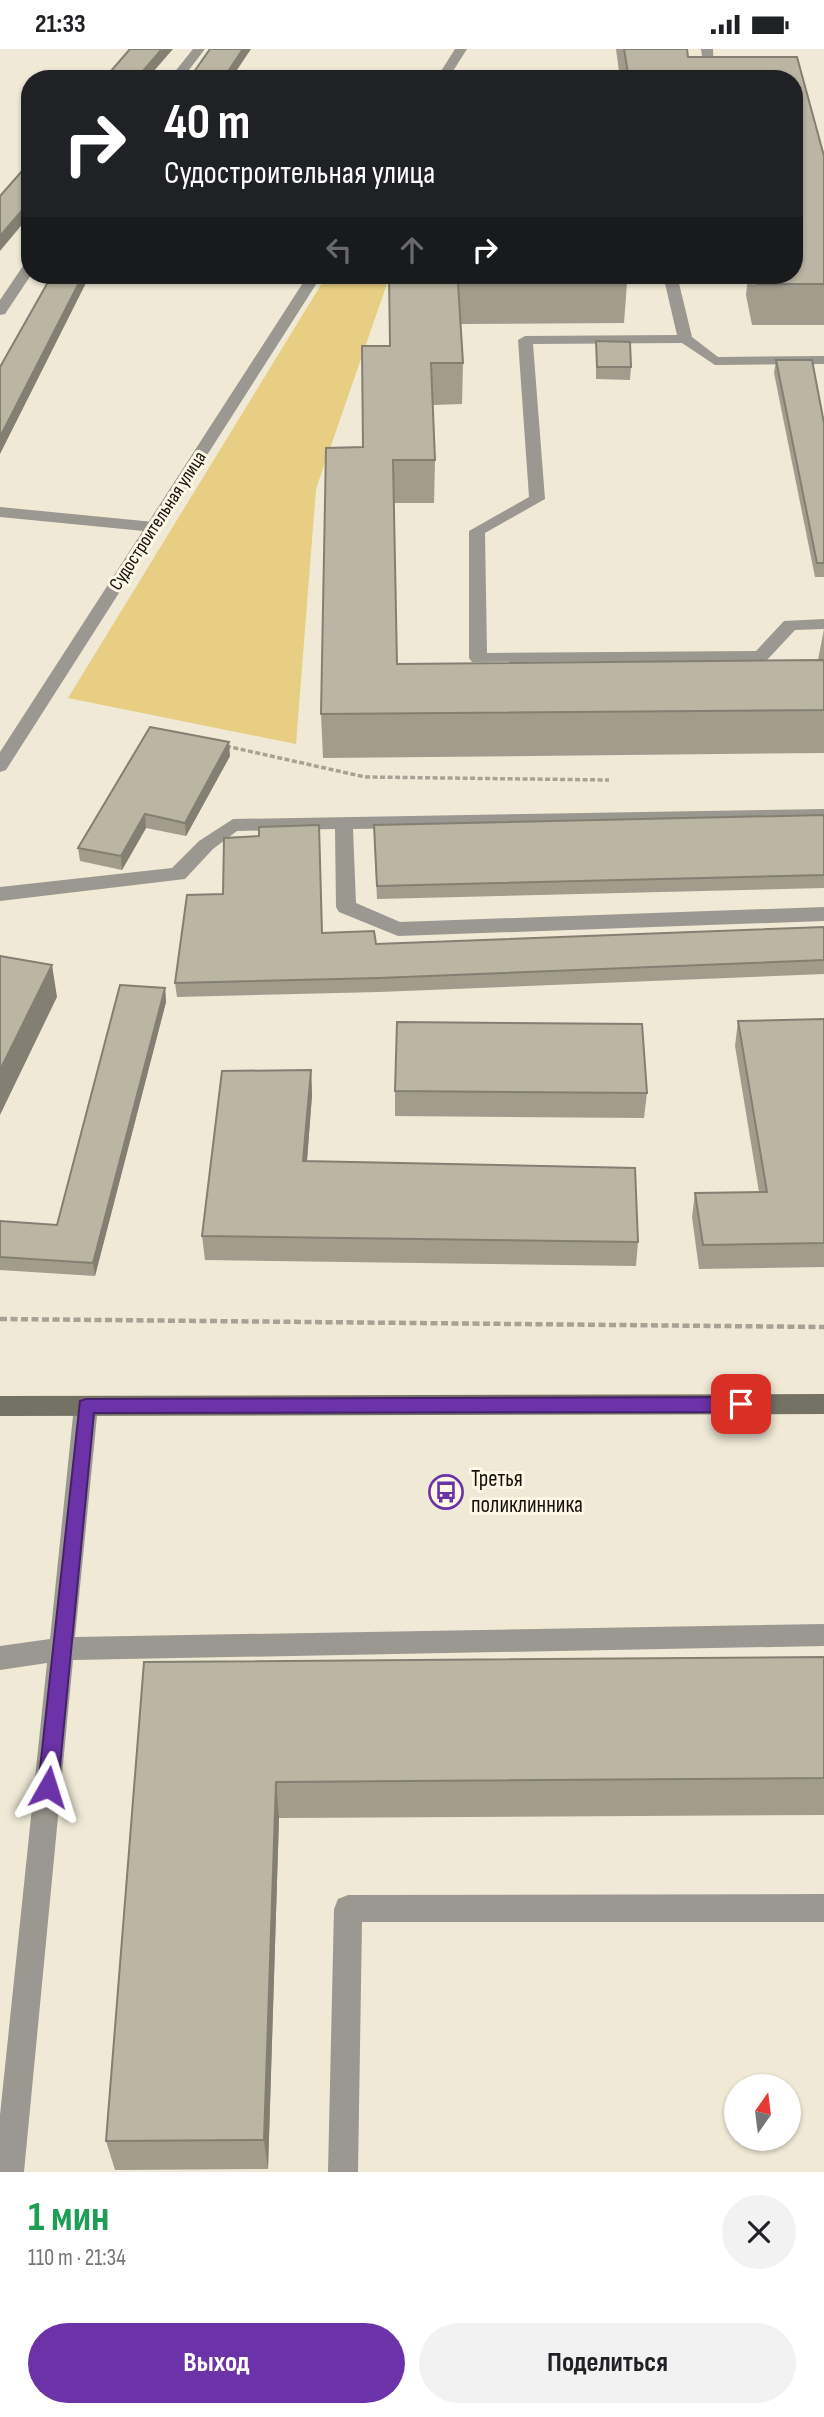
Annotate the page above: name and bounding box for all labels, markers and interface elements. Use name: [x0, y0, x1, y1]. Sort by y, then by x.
text: 21:33: [35, 9, 86, 40]
text: 40 m: [164, 94, 250, 153]
icon: right: [49, 98, 140, 189]
text: Судостроительная улица: [164, 154, 435, 193]
icon: left: [320, 231, 358, 269]
icon: ahead: [393, 231, 431, 269]
icon: right: [466, 231, 504, 269]
street label: Судостроительная улица: [104, 447, 212, 595]
pin: [711, 1374, 771, 1434]
icon: arrive: [722, 1385, 760, 1423]
place label: Третья поликлинника: [471, 1465, 583, 1519]
bus stop icon: Третья поликлинника: [427, 1473, 465, 1511]
position arrow: [11, 1750, 85, 1824]
north arrow: [724, 2074, 802, 2151]
map controls: [724, 2074, 801, 2151]
text: 1 мин: [28, 2192, 109, 2243]
button: close: [722, 2195, 796, 2269]
text: 110 m · 21:34: [28, 2244, 126, 2272]
button: Выход: [28, 2323, 405, 2403]
button: Поделиться: [419, 2323, 796, 2403]

